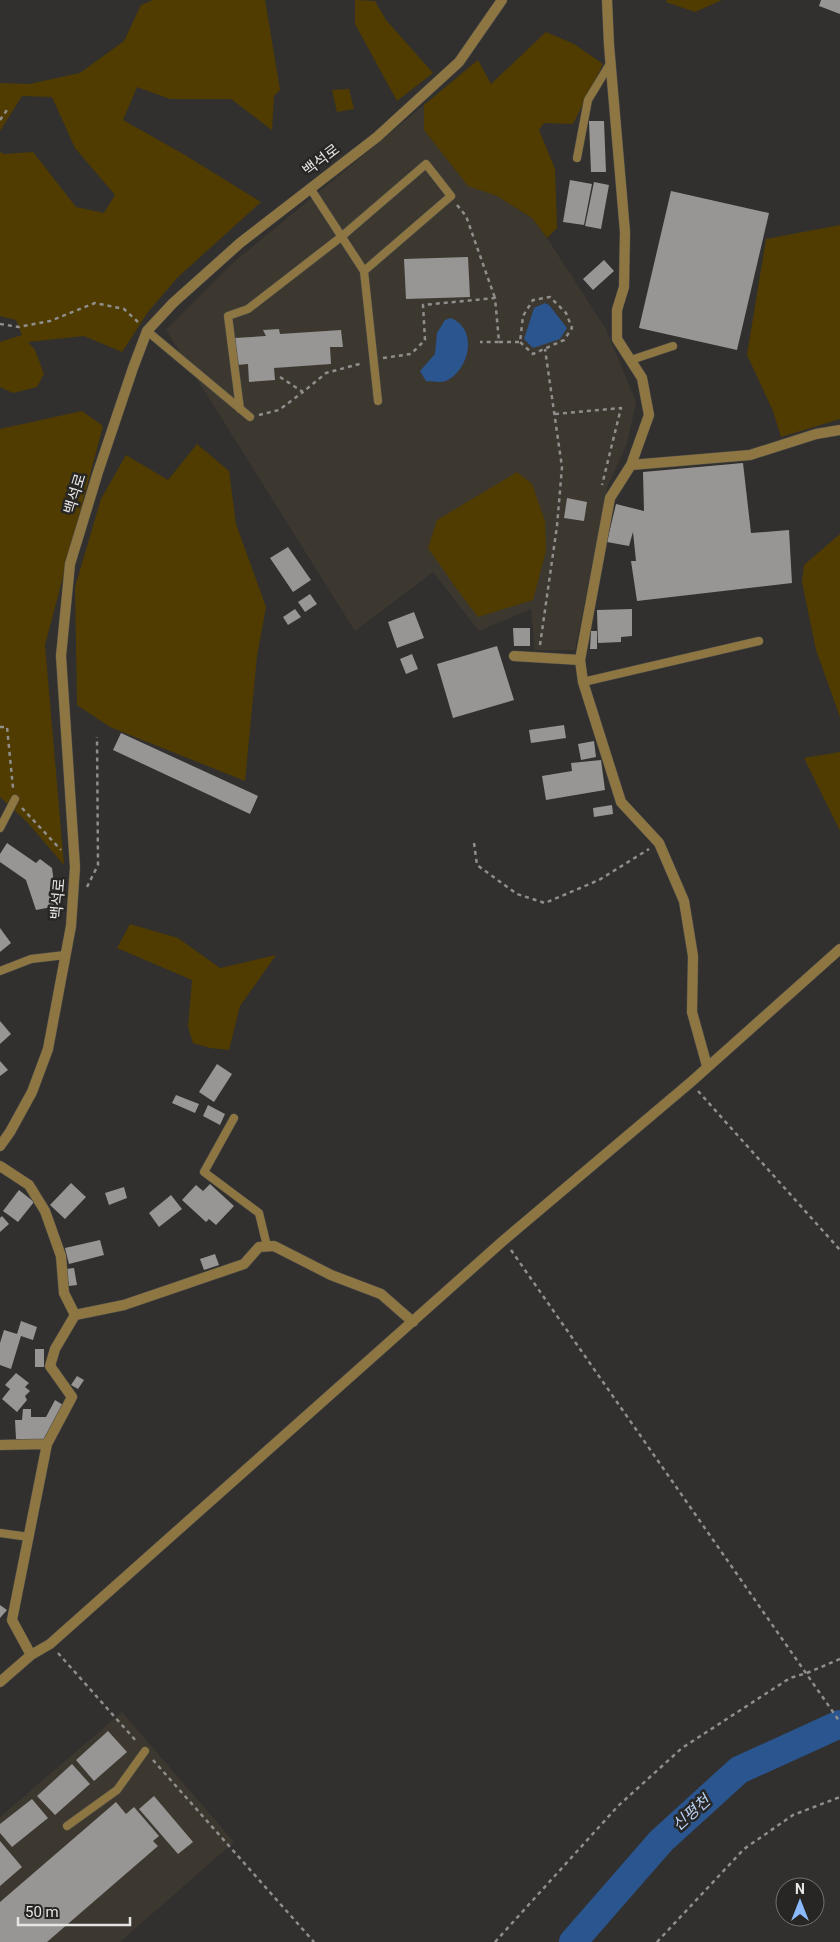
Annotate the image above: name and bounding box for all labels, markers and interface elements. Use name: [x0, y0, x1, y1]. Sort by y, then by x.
street label: 백석로: [299, 140, 343, 180]
street label: 백석로: [60, 472, 90, 516]
street label: 백석로: [47, 878, 69, 920]
water label: 신평천: [668, 1790, 715, 1835]
north arrow: [775, 1877, 825, 1927]
text: N: [795, 1881, 805, 1897]
scale bar: [18, 1894, 130, 1926]
text: 50 m: [25, 1903, 59, 1921]

